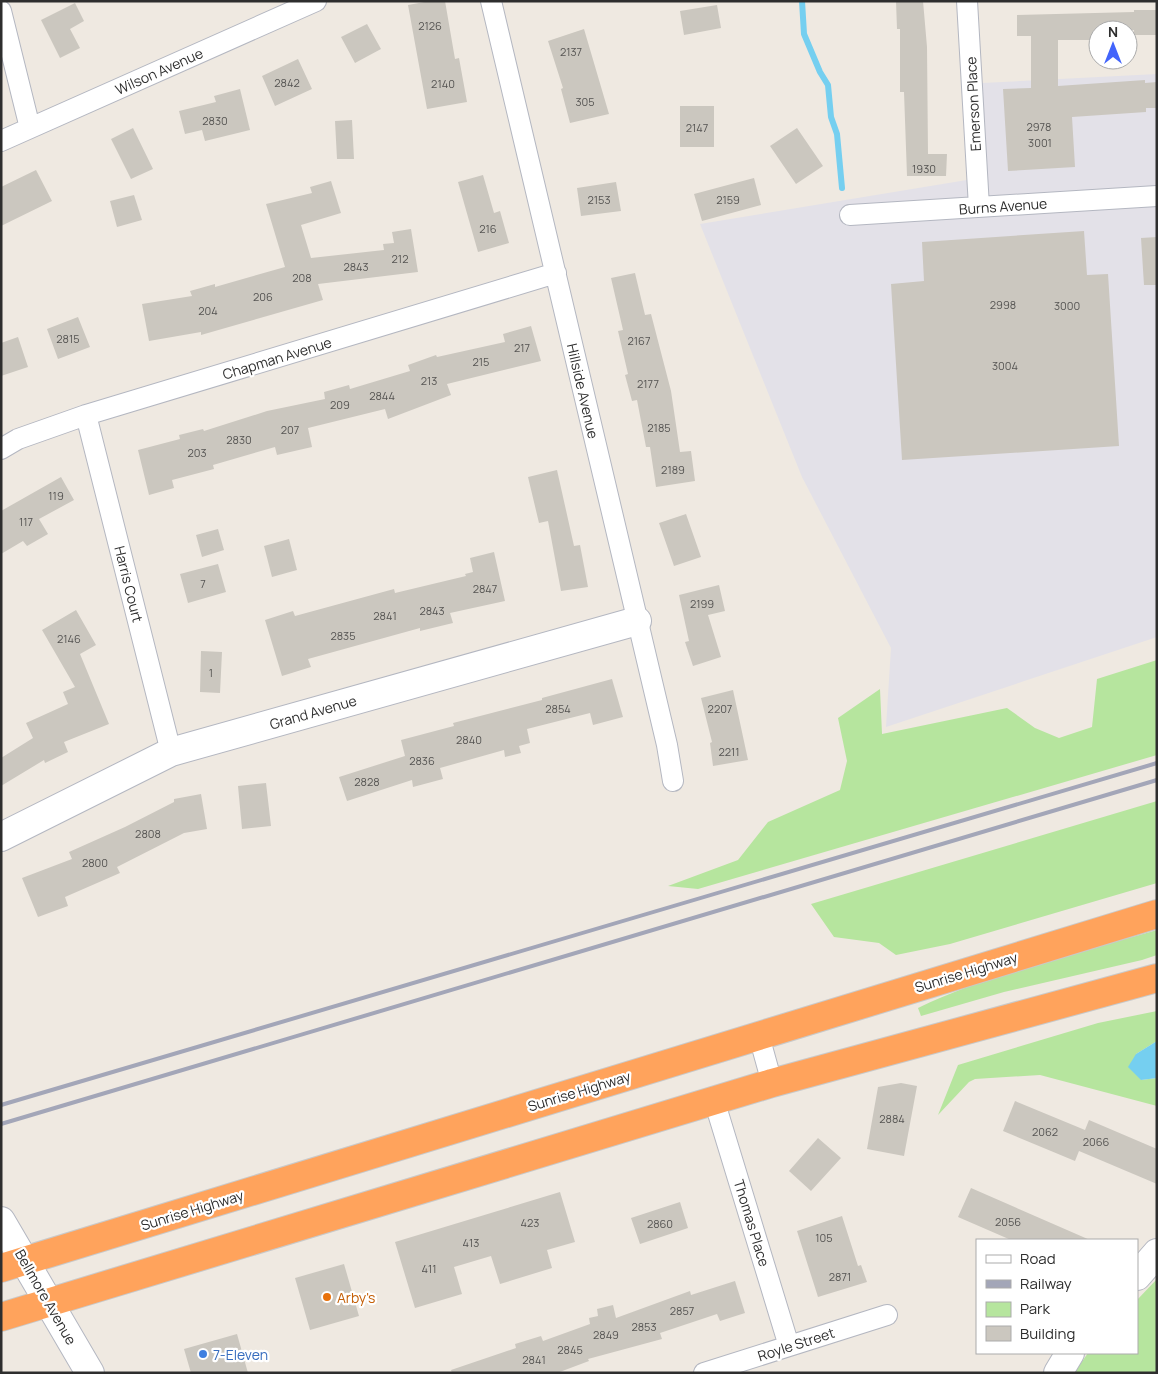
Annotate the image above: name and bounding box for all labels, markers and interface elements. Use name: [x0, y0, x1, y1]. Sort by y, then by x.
house number: 2126: [418, 18, 442, 33]
north arrow: [1088, 20, 1138, 70]
text: N: [1108, 22, 1118, 41]
street label: Wilson Avenue: [112, 43, 206, 99]
house number: 2137: [560, 44, 582, 59]
street label: Emerson Place: [961, 56, 985, 152]
house number: 2842: [274, 75, 300, 90]
house number: 2140: [431, 76, 455, 91]
house number: 305: [575, 94, 595, 109]
house number: 2830: [202, 113, 228, 128]
house number: 2978: [1027, 119, 1051, 134]
house number: 2147: [686, 120, 708, 135]
house number: 3001: [1028, 135, 1052, 150]
house number: 1930: [912, 161, 936, 176]
house number: 2153: [588, 192, 611, 207]
house number: 2159: [716, 192, 740, 207]
street label: Burns Avenue: [958, 193, 1048, 219]
house number: 216: [479, 221, 497, 236]
house number: 212: [392, 251, 408, 266]
house number: 2843: [343, 259, 369, 274]
house number: 208: [292, 270, 312, 285]
house number: 206: [253, 289, 273, 304]
house number: 2998: [990, 297, 1016, 312]
house number: 3000: [1054, 298, 1080, 313]
house number: 204: [198, 303, 218, 318]
house number: 2815: [56, 331, 80, 346]
street label: Chapman Avenue: [220, 332, 334, 384]
house number: 2167: [628, 333, 650, 348]
house number: 217: [514, 340, 530, 355]
street label: Hillside Avenue: [563, 341, 603, 441]
house number: 215: [473, 354, 489, 369]
house number: 3004: [992, 358, 1018, 373]
house number: 213: [421, 373, 437, 388]
house number: 2177: [637, 376, 659, 391]
house number: 2844: [369, 388, 395, 403]
house number: 209: [330, 397, 350, 412]
house number: 2185: [647, 420, 671, 435]
house number: 207: [281, 422, 299, 437]
house number: 2830: [226, 432, 252, 447]
house number: 203: [187, 445, 207, 460]
house number: 2189: [661, 462, 685, 477]
house number: 119: [48, 488, 64, 503]
house number: 117: [19, 514, 33, 529]
street label: Harris Court: [110, 544, 148, 625]
house number: 7: [200, 576, 206, 591]
house number: 2847: [473, 581, 497, 596]
house number: 2199: [690, 596, 714, 611]
house number: 2843: [419, 603, 445, 618]
house number: 2841: [373, 608, 397, 623]
house number: 2835: [330, 628, 356, 643]
house number: 2146: [57, 631, 81, 646]
house number: 1: [209, 665, 213, 680]
street label: Grand Avenue: [267, 691, 359, 733]
house number: 2854: [545, 701, 571, 716]
house number: 2207: [708, 701, 732, 716]
house number: 2840: [456, 732, 482, 747]
house number: 2211: [718, 744, 740, 759]
house number: 2836: [409, 753, 435, 768]
house number: 2828: [354, 774, 380, 789]
house number: 2808: [135, 826, 161, 841]
house number: 2800: [82, 855, 108, 870]
street label: Sunrise Highway: [912, 947, 1020, 997]
street label: Sunrise Highway: [525, 1066, 633, 1116]
house number: 2884: [879, 1111, 905, 1126]
house number: 2062: [1032, 1124, 1058, 1139]
house number: 2066: [1083, 1134, 1109, 1149]
street label: Thomas Place: [730, 1177, 774, 1269]
street label: Sunrise Highway: [138, 1185, 246, 1235]
house number: 2056: [995, 1214, 1021, 1229]
house number: 423: [521, 1215, 539, 1230]
house number: 2860: [647, 1216, 673, 1231]
house number: 105: [815, 1230, 833, 1245]
house number: 413: [463, 1235, 479, 1250]
legend: [976, 1239, 1138, 1354]
street label: Bellmore Avenue: [11, 1246, 81, 1348]
text: Road: [1020, 1248, 1056, 1269]
house number: 411: [421, 1261, 437, 1276]
house number: 2871: [829, 1269, 851, 1284]
text: Railway: [1020, 1273, 1072, 1294]
place label: Arby's: [337, 1288, 375, 1307]
marker: Arby's: [321, 1291, 333, 1303]
text: Park: [1020, 1298, 1050, 1319]
house number: 2857: [670, 1303, 694, 1318]
house number: 2853: [631, 1319, 657, 1334]
street label: Royle Street: [755, 1323, 837, 1365]
text: Building: [1020, 1323, 1075, 1344]
house number: 2849: [593, 1327, 619, 1342]
house number: 2845: [557, 1342, 583, 1357]
place label: 7-Eleven: [213, 1345, 268, 1364]
marker: 7-Eleven: [197, 1348, 209, 1360]
house number: 2841: [522, 1352, 546, 1367]

